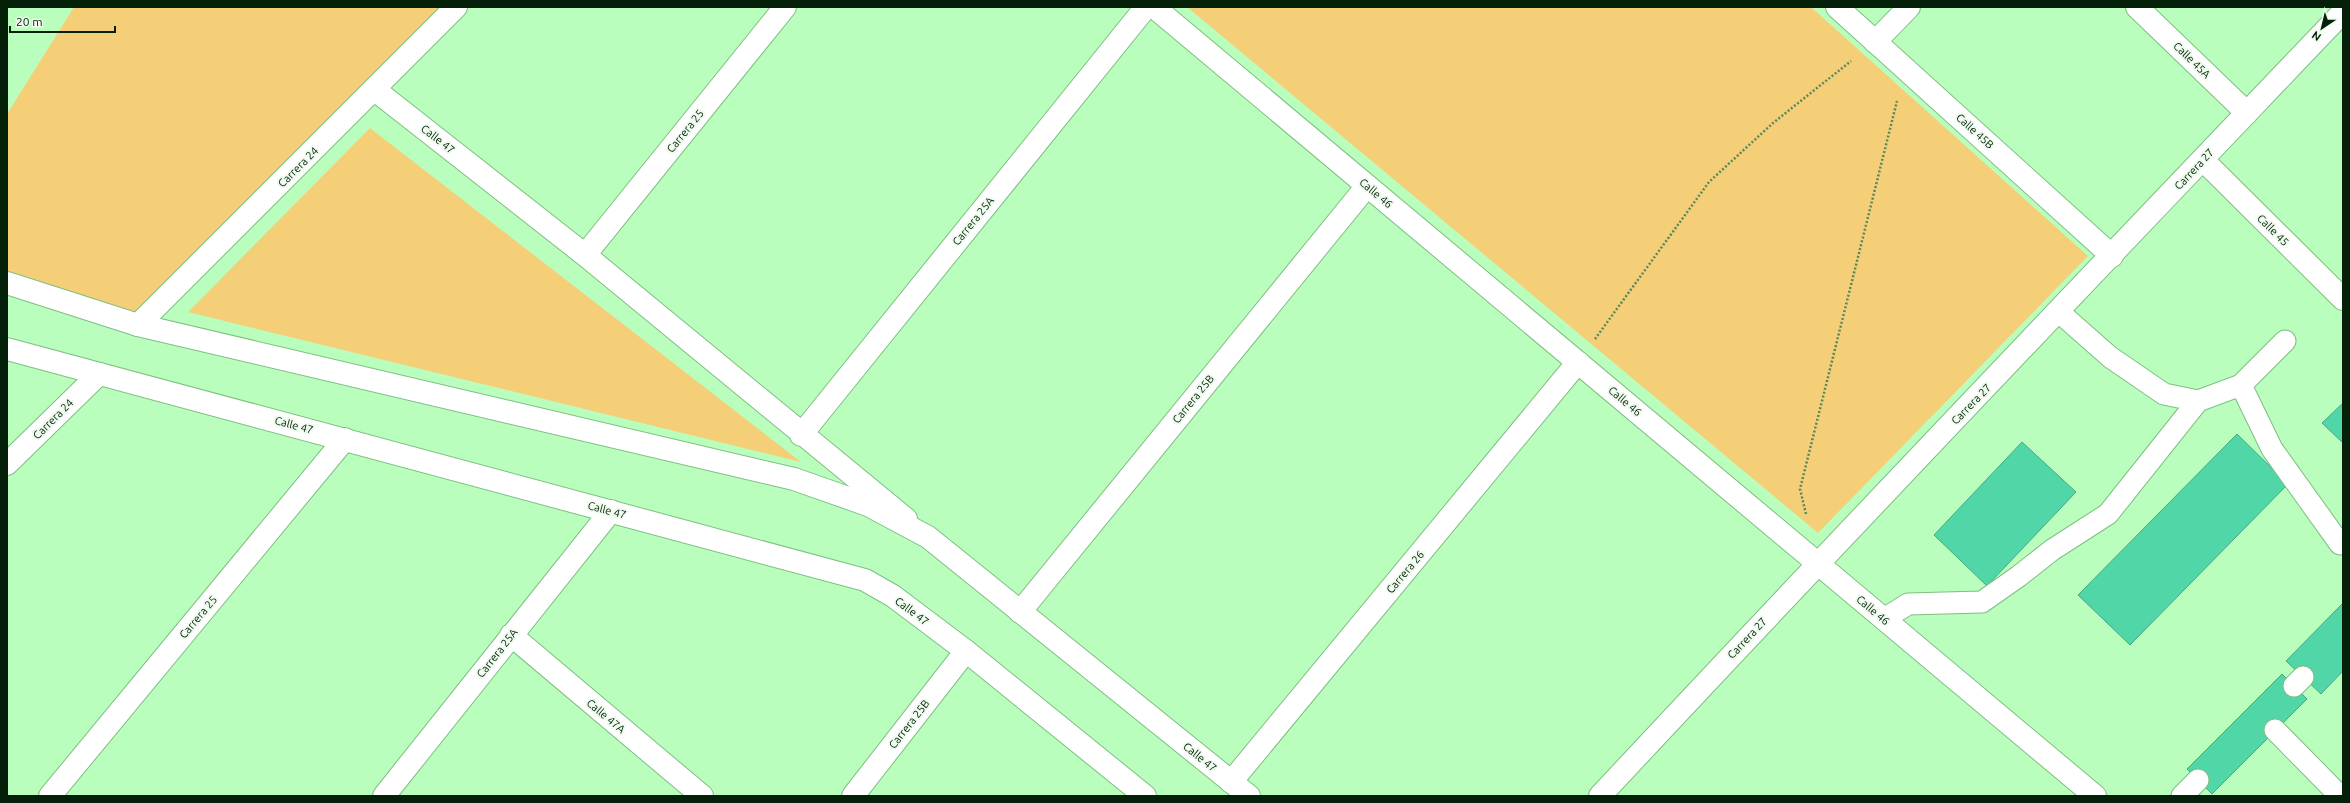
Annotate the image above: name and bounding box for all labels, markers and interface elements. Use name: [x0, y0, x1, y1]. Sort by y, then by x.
scale bar: [10, 8, 115, 34]
north arrow: [2302, 8, 2342, 48]
text: 20 m: [16, 15, 43, 28]
text: N: [2309, 29, 2323, 43]
street label: Calle 45A: [2171, 40, 2213, 81]
street label: Carrera 25: [664, 107, 706, 155]
street label: Calle 45B: [1954, 111, 1996, 151]
street label: Calle 47: [419, 122, 457, 156]
street label: Carrera 24: [276, 145, 320, 189]
street label: Carrera 27: [2172, 146, 2216, 192]
street label: Calle 46: [1357, 176, 1395, 210]
street label: Carrera 25A: [950, 194, 997, 248]
street label: Calle 45: [2255, 212, 2291, 248]
street label: Carrera 25B: [1170, 372, 1216, 426]
street label: Carrera 27: [1949, 381, 1993, 427]
street label: Calle 46: [1606, 384, 1644, 418]
street label: Carrera 24: [31, 397, 75, 441]
street label: Calle 47: [274, 414, 314, 436]
street label: Calle 47: [587, 499, 627, 521]
street label: Carrera 26: [1384, 548, 1426, 596]
street label: Carrera 25: [177, 593, 219, 641]
street label: Calle 46: [1854, 593, 1892, 627]
street label: Calle 47: [893, 594, 931, 628]
street label: Carrera 27: [1725, 615, 1769, 661]
street label: Carrera 25A: [474, 626, 520, 680]
street label: Calle 47A: [584, 697, 628, 736]
street label: Carrera 25B: [886, 697, 932, 751]
street label: Calle 47: [1181, 740, 1219, 774]

